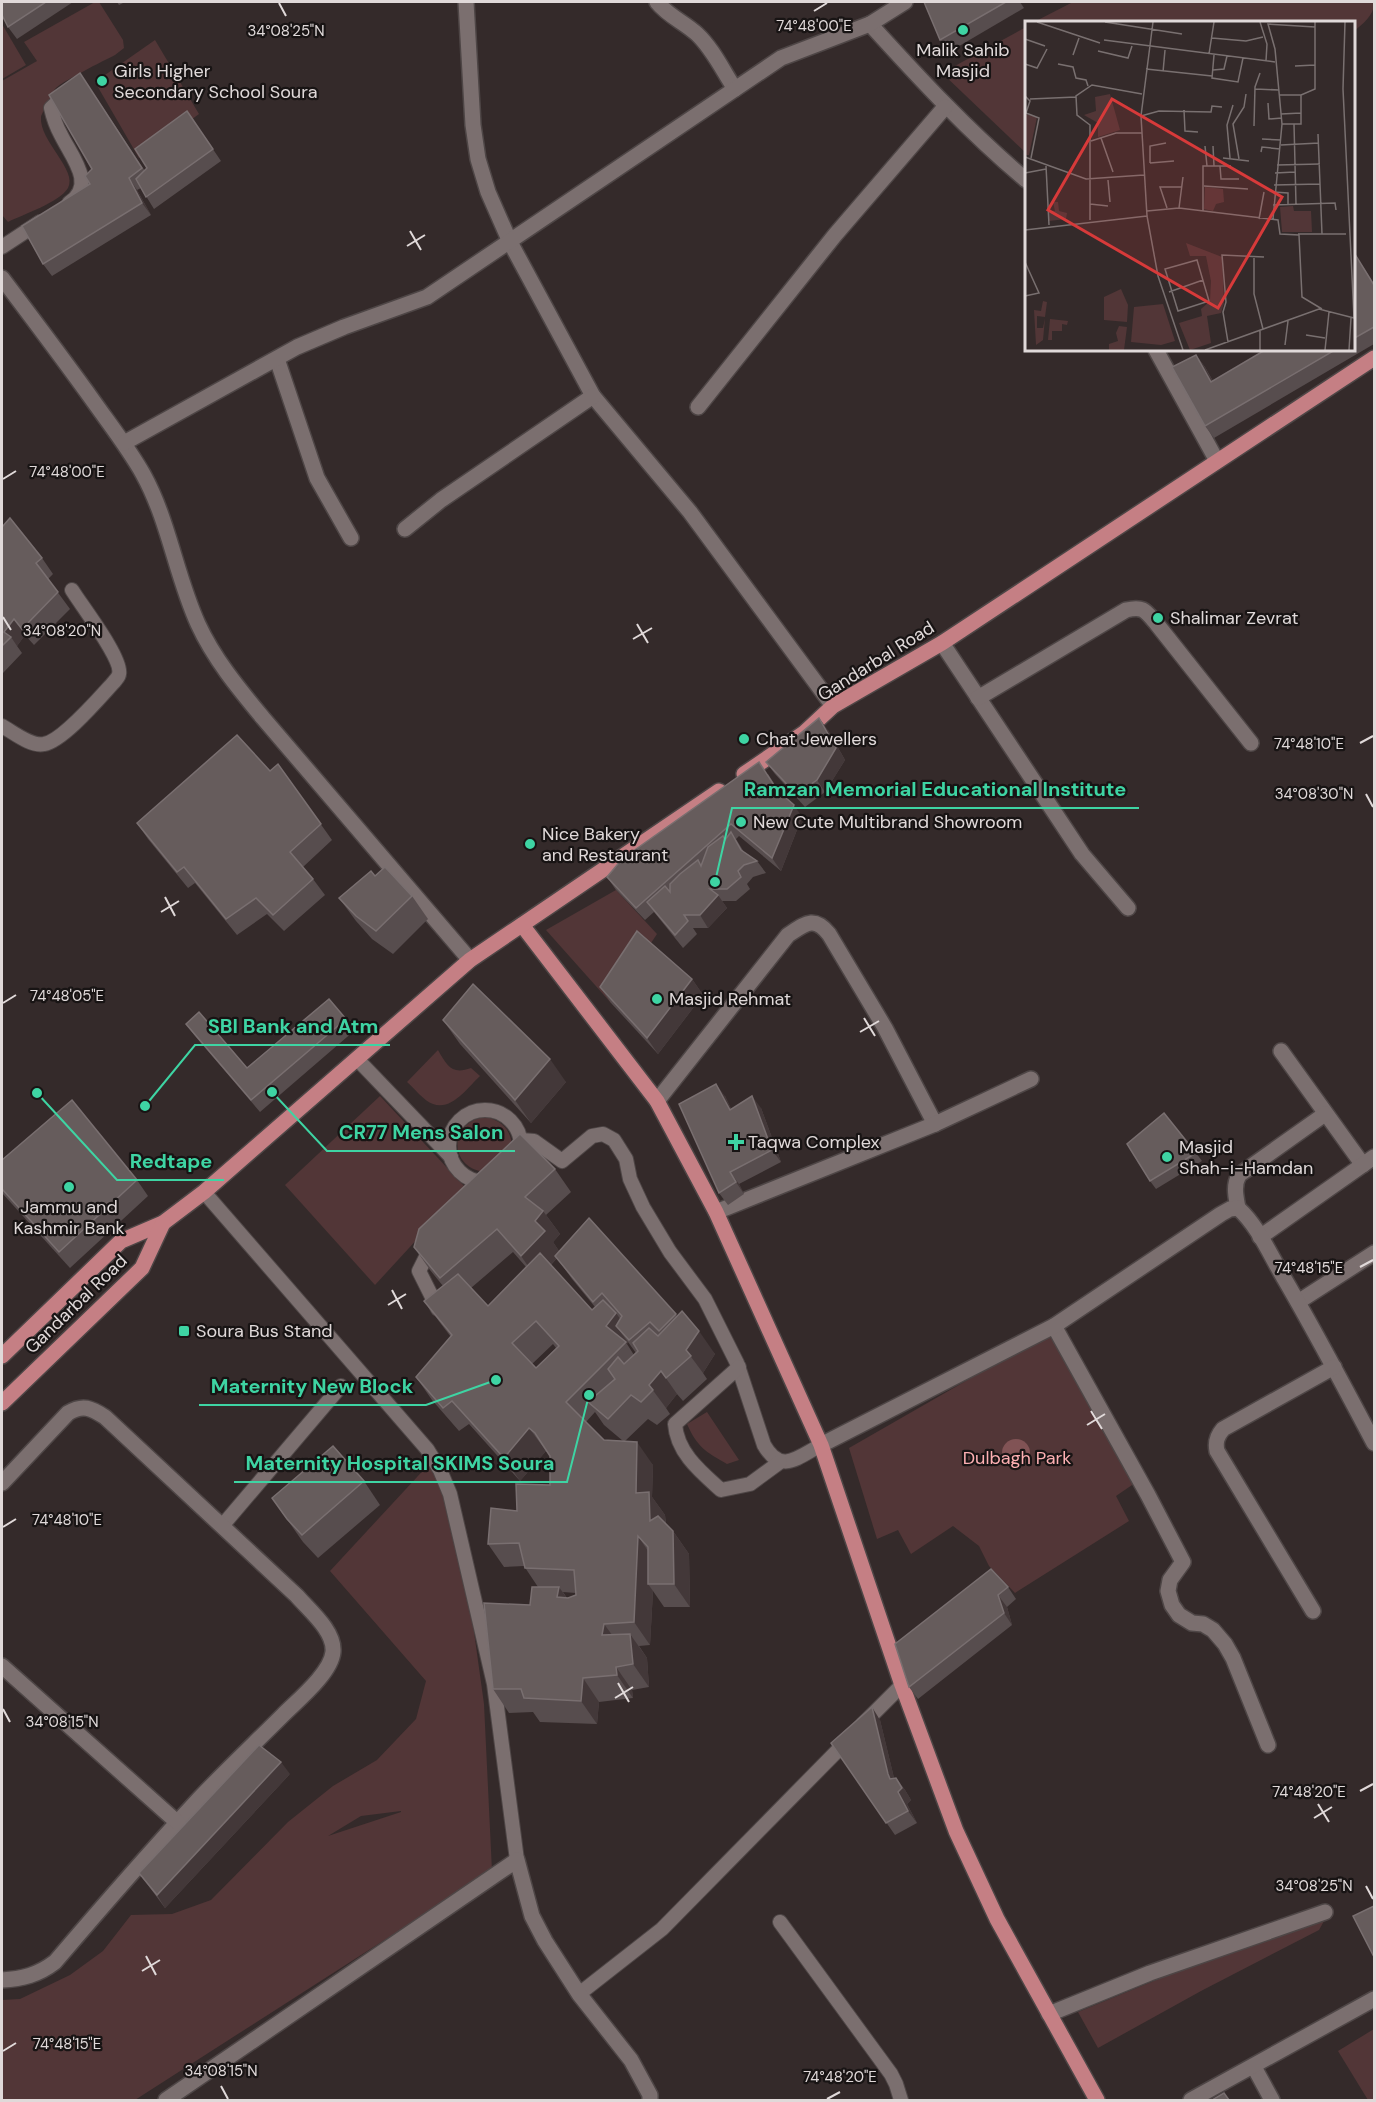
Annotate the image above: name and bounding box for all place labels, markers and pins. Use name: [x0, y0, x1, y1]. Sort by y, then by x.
marker: Malik Sahib Masjid: [956, 23, 970, 37]
place label: Malik Sahib Masjid: [916, 38, 1010, 83]
place label: Girls Higher Secondary School Soura: [114, 59, 318, 104]
marker: Girls Higher Secondary School Soura: [95, 74, 109, 88]
place label: Shalimar Zevrat: [1170, 606, 1299, 630]
marker: Shalimar Zevrat: [1151, 611, 1165, 625]
place label: Chat Jewellers: [756, 727, 877, 751]
marker: Chat Jewellers: [737, 732, 751, 746]
callout: Ramzan Memorial Educational Institute: [732, 770, 1139, 808]
place label: New Cute Multibrand Showroom: [753, 810, 1022, 834]
marker: New Cute Multibrand Showroom: [734, 815, 748, 829]
place label: Nice Bakery and Restaurant: [542, 822, 668, 867]
marker: Nice Bakery and Restaurant: [523, 837, 537, 851]
place label: Masjid Rehmat: [669, 987, 791, 1011]
marker: Masjid Rehmat: [650, 992, 664, 1006]
callout: SBI Bank and Atm: [195, 1007, 390, 1045]
callout: CR77 Mens Salon: [327, 1113, 515, 1151]
place label: Taqwa Complex: [748, 1130, 880, 1154]
marker: Taqwa Complex: [729, 1135, 743, 1149]
place label: Masjid Shah-i-Hamdan: [1179, 1135, 1313, 1180]
callout: Redtape: [117, 1142, 224, 1180]
marker: Masjid Shah-i-Hamdan: [1160, 1150, 1174, 1164]
marker: Jammu and Kashmir Bank: [62, 1180, 76, 1194]
place label: Jammu and Kashmir Bank: [13, 1195, 125, 1240]
place label: Soura Bus Stand: [196, 1319, 333, 1343]
marker: Soura Bus Stand: [177, 1324, 191, 1338]
callout: Maternity New Block: [199, 1367, 426, 1405]
callout: Maternity Hospital SKIMS Soura: [234, 1444, 567, 1482]

